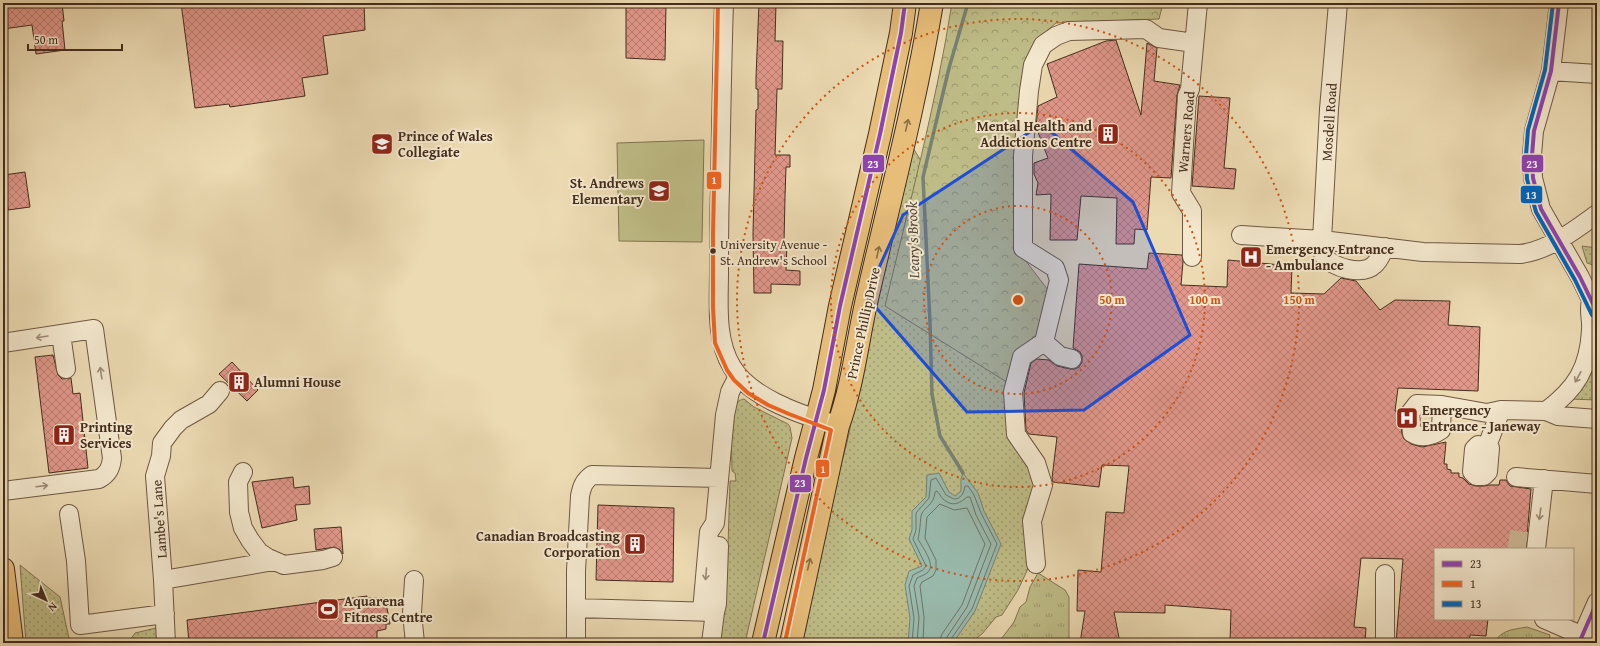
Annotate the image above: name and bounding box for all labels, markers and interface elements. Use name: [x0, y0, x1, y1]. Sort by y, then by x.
scale bar: [28, 26, 122, 52]
text: 50 m: [34, 31, 58, 48]
street label: Mosdell Road: [1316, 82, 1342, 162]
street label: Warners Road: [1172, 90, 1200, 174]
place label: Mental Health and Addictions Centre: [977, 116, 1092, 152]
one-way arrow: [904, 119, 911, 132]
building icon: Mental Health and Addictions Centre: [1095, 121, 1121, 147]
place label: Prince of Wales Collegiate: [398, 126, 493, 162]
school or university icon: Prince of Wales Collegiate: [369, 131, 395, 157]
line badge: 23: [862, 154, 885, 173]
line badge: 23: [1521, 154, 1544, 173]
text: 23: [867, 156, 879, 172]
text: 23: [1526, 156, 1538, 172]
line badge: 1: [706, 171, 722, 190]
text: 1: [711, 172, 717, 188]
place label: St. Andrews Elementary: [570, 173, 645, 209]
school or university icon: St. Andrews Elementary: [646, 178, 672, 204]
line badge: 13: [1520, 185, 1543, 204]
text: 13: [1525, 187, 1537, 203]
water label: Leary's Brook: [901, 201, 924, 280]
place label: University Avenue - St. Andrew's School: [720, 235, 828, 270]
place label: Emergency Entrance - Ambulance: [1266, 239, 1394, 275]
hospital icon: Emergency Entrance - Ambulance: [1238, 244, 1264, 270]
one-way arrow: [875, 245, 882, 258]
marker: University Avenue - St. Andrew's School: [708, 246, 718, 256]
street label: Prince Phillip Drive: [841, 265, 885, 381]
text: 50 m: [1099, 291, 1125, 308]
text: 100 m: [1189, 291, 1222, 308]
text: 150 m: [1283, 291, 1316, 308]
centre of rings: [1011, 293, 1025, 307]
one-way arrow: [36, 333, 49, 341]
one-way arrow: [97, 367, 105, 380]
building icon: Alumni House: [226, 369, 252, 395]
one-way arrow: [1574, 371, 1582, 383]
place label: Alumni House: [254, 372, 341, 392]
place label: Emergency Entrance - Janeway: [1422, 400, 1542, 436]
hospital icon: Emergency Entrance - Janeway: [1394, 405, 1420, 431]
place label: Printing Services: [80, 417, 133, 453]
building icon: Printing Services: [51, 422, 77, 448]
line badge: 1: [815, 459, 830, 478]
text: 1: [820, 461, 826, 477]
line badge: 23: [789, 474, 812, 493]
text: 23: [794, 475, 806, 491]
street label: Lambe's Lane: [146, 479, 172, 559]
one-way arrow: [35, 482, 48, 490]
one-way arrow: [1536, 507, 1544, 520]
place label: Canadian Broadcasting Corporation: [476, 526, 621, 562]
building icon: Canadian Broadcasting Corporation: [622, 531, 648, 557]
legend: [1434, 548, 1574, 620]
text: 23: [1470, 555, 1482, 572]
one-way arrow: [805, 558, 813, 571]
one-way arrow: [702, 567, 709, 580]
text: 1: [1470, 575, 1476, 592]
north arrow: [26, 580, 66, 620]
place label: Aquarena Fitness Centre: [344, 591, 433, 627]
text: 13: [1470, 595, 1482, 612]
sports icon: Aquarena Fitness Centre: [315, 596, 341, 622]
text: N: [44, 599, 61, 616]

